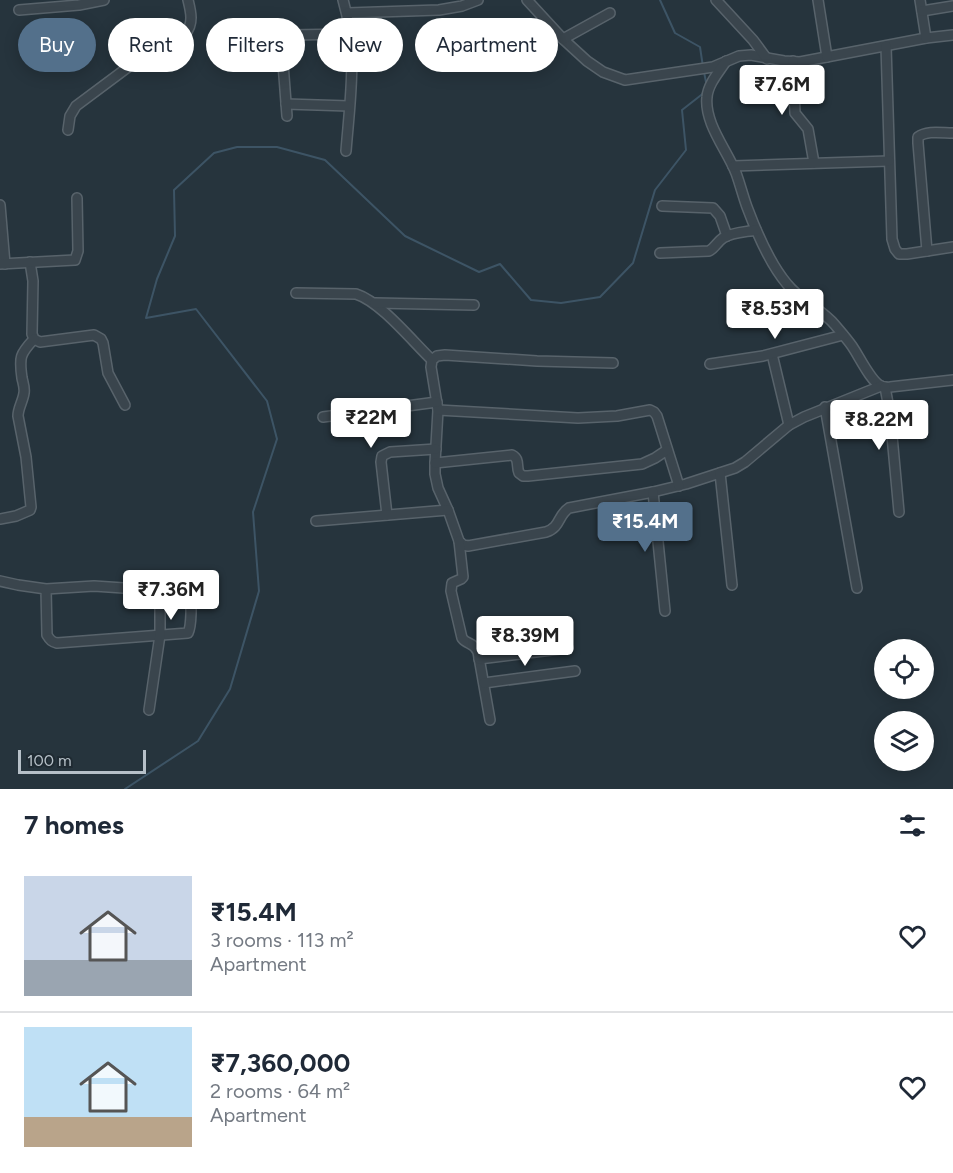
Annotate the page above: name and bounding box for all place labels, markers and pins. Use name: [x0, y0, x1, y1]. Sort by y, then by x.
pin: ₹7.6M: [740, 65, 824, 116]
pin: ₹8.53M: [726, 289, 824, 340]
pin: ₹22M: [335, 398, 407, 449]
pin: ₹8.22M: [830, 400, 928, 451]
pin: ₹15.4M: [596, 502, 694, 553]
pin: ₹7.36M: [122, 570, 220, 621]
pin: ₹8.39M: [476, 616, 574, 667]

